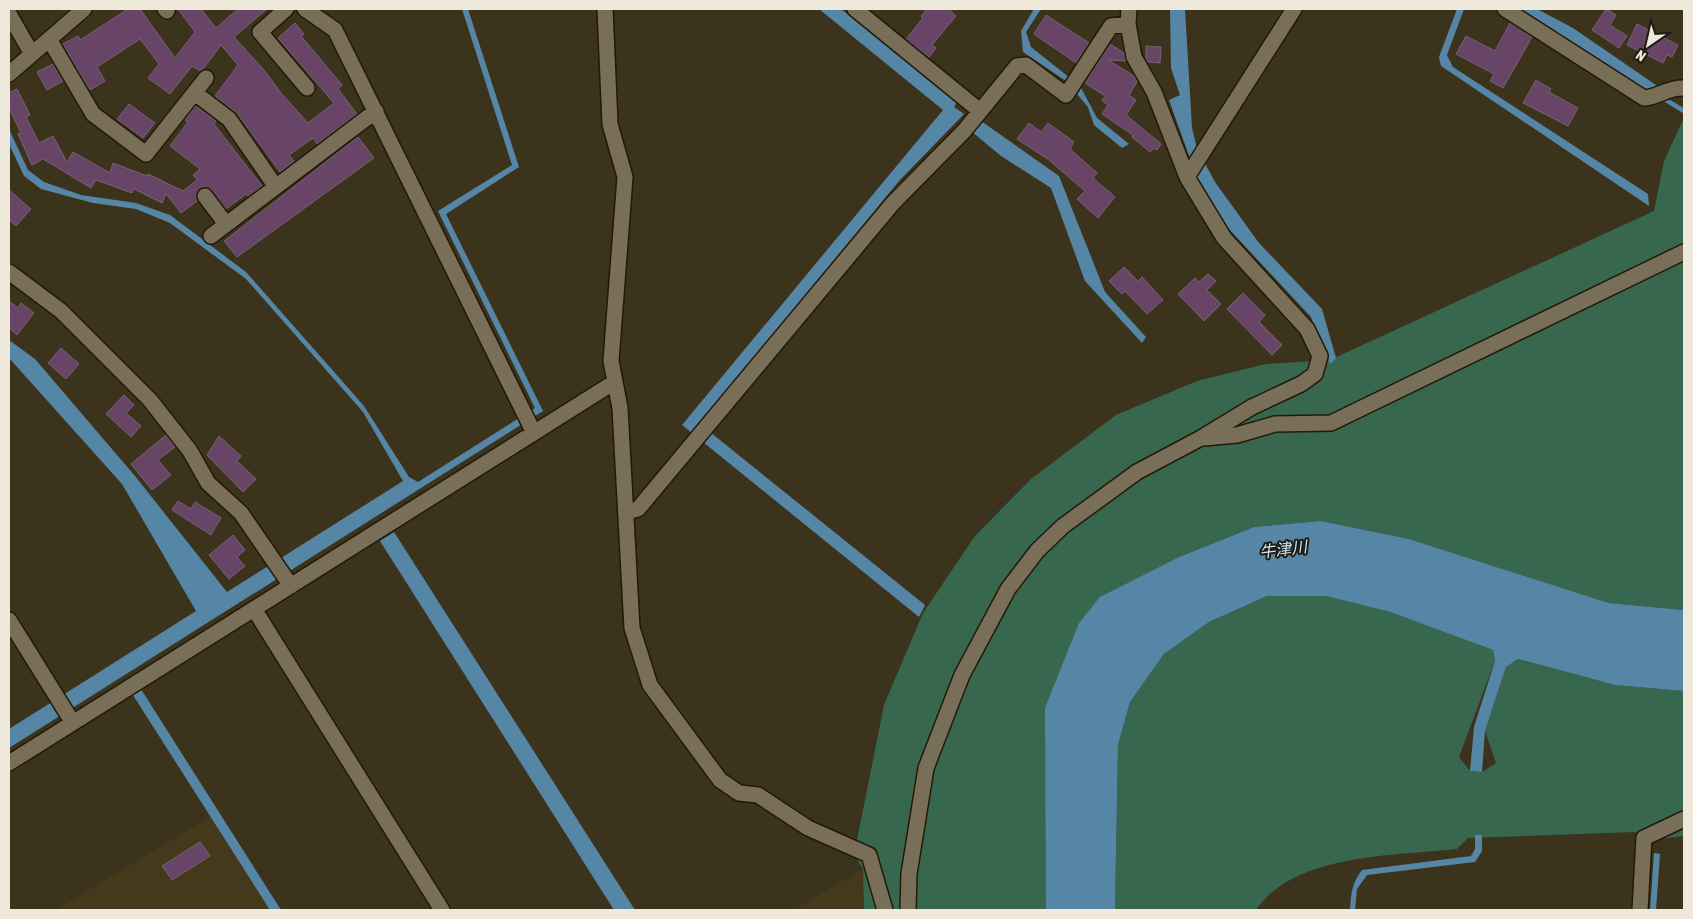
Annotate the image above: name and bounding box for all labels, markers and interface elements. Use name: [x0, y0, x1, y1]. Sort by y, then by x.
north arrow: [1623, 20, 1673, 70]
text: N: [1633, 47, 1649, 65]
water label: 牛津川: [1258, 537, 1310, 561]

